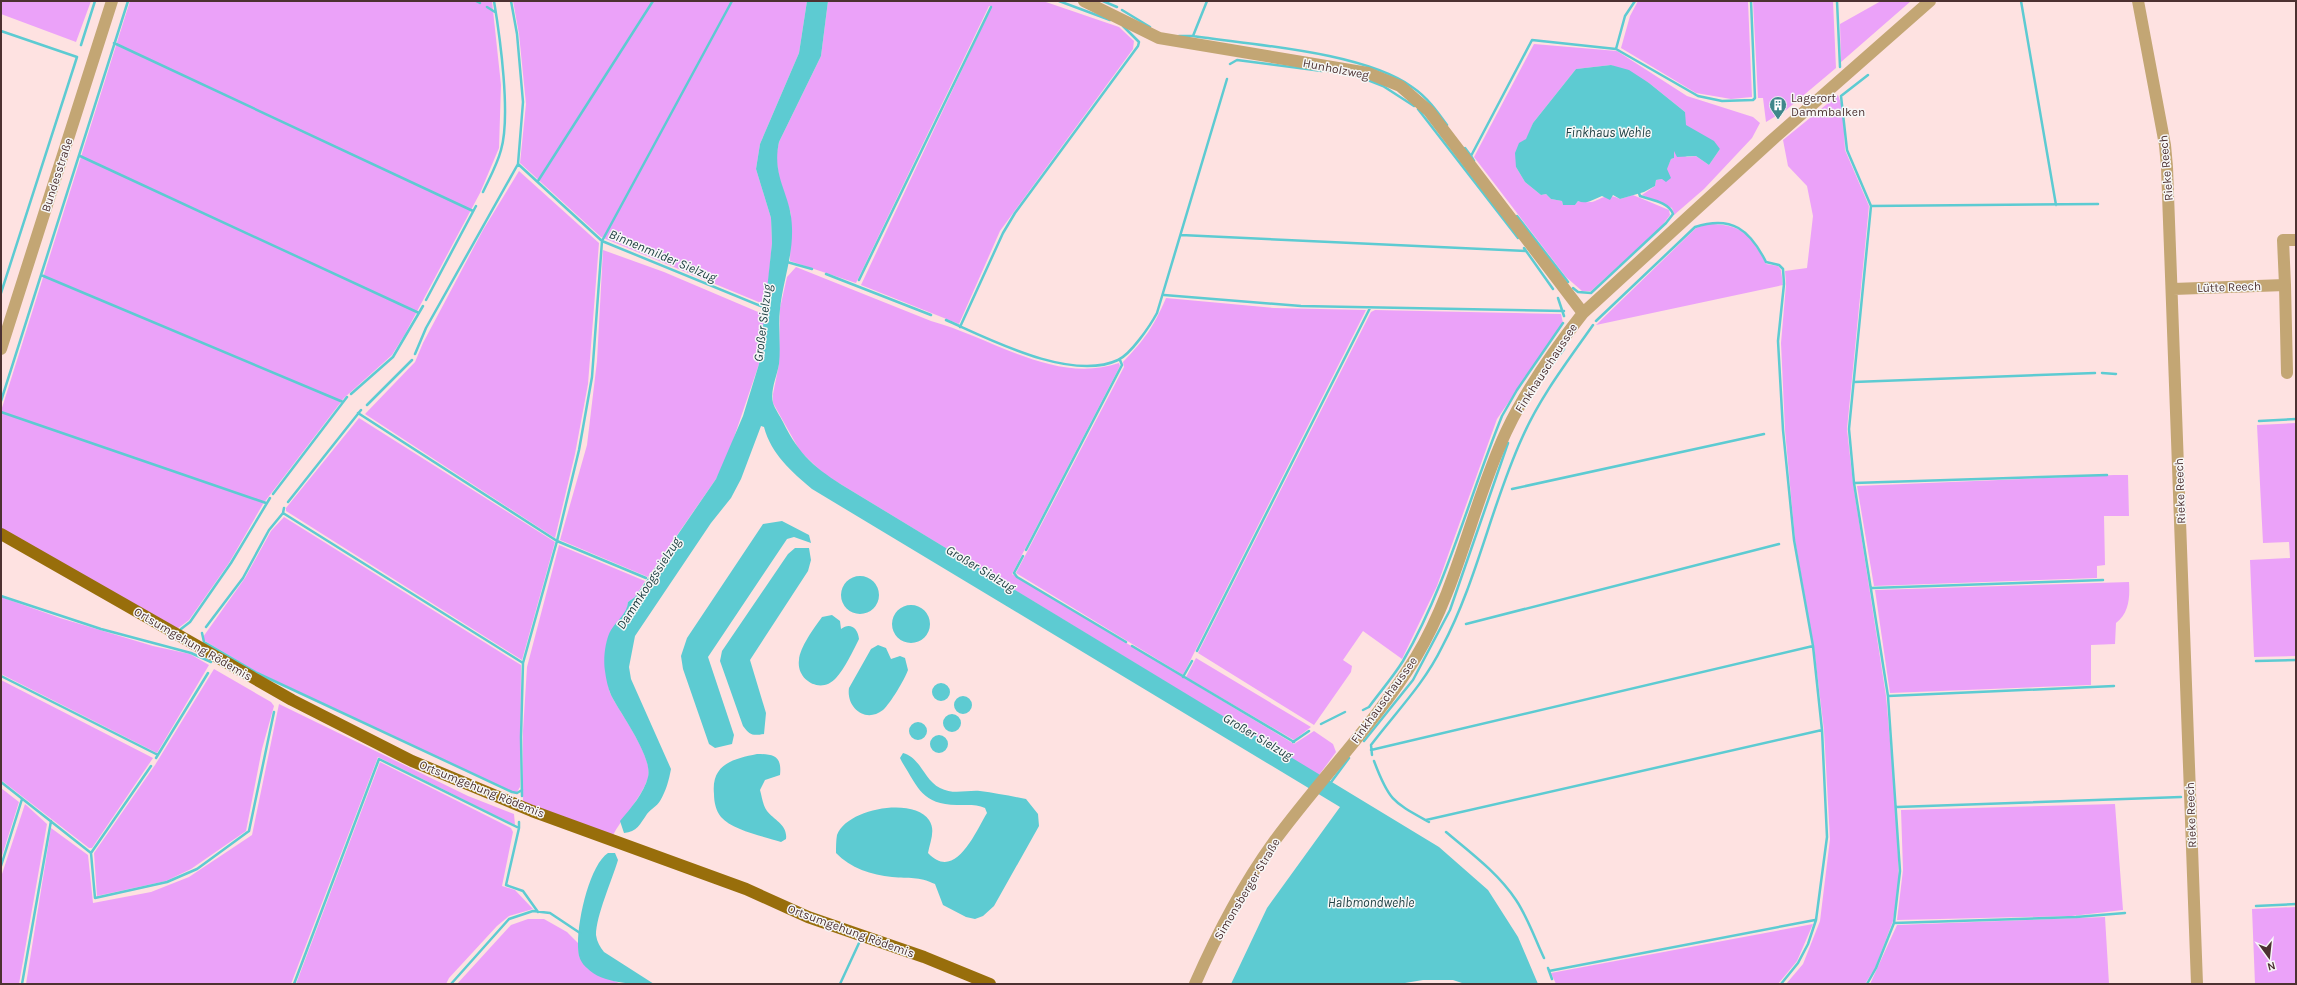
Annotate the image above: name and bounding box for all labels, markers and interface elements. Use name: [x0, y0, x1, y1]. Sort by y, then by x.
street label: Hunholzweg: [1302, 56, 1370, 82]
place label: Lagerort Dammbalken: [1791, 91, 1865, 119]
building icon: Lagerort Dammbalken: [1768, 95, 1788, 120]
water label: Finkhaus Wehle: [1565, 125, 1651, 140]
street label: Rieke Reech: [2156, 135, 2176, 201]
street label: Bundesstraße: [38, 136, 76, 214]
water label: Binnenmilder Sielzug: [607, 226, 720, 285]
street label: Lütte Reech: [2197, 279, 2261, 295]
water label: Großer Sielzug: [750, 282, 775, 363]
street label: Finkhauschaussee: [1512, 321, 1580, 415]
street label: Rieke Reech: [2172, 458, 2188, 524]
water label: Dammkoogssielzug: [613, 533, 684, 632]
water label: Großer Sielzug: [943, 542, 1019, 596]
street label: Ortsumgehung Rödemis: [131, 604, 255, 684]
street label: Finkhauschaussee: [1348, 654, 1420, 746]
water label: Großer Sielzug: [1220, 710, 1296, 764]
street label: Ortsumgehung Rödemis: [417, 757, 547, 821]
street label: Rieke Reech: [2183, 782, 2199, 848]
street label: Simonsberger Straße: [1211, 836, 1283, 942]
water label: Halbmondwehle: [1328, 895, 1414, 910]
street label: Ortsumgehung Rödemis: [786, 902, 916, 960]
north arrow: [2249, 937, 2289, 977]
text: N: [2266, 959, 2277, 973]

